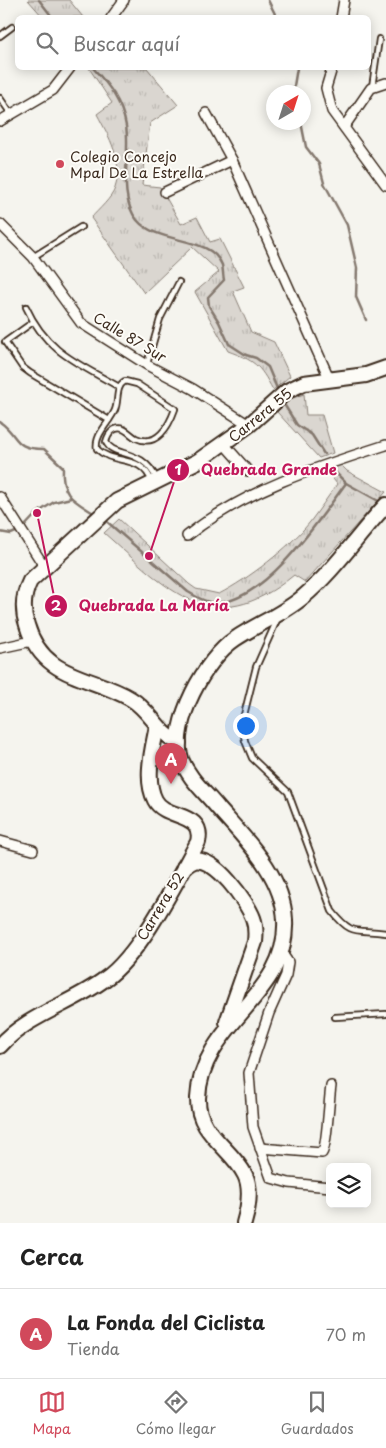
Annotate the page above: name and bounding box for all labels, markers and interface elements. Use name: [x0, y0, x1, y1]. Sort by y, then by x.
search box: [15, 15, 371, 70]
icon: search: [33, 29, 61, 57]
text: Buscar aquí: [73, 29, 180, 57]
north arrow: [266, 85, 311, 130]
place label: Colegio Concejo Mpal De La Estrella: [70, 146, 204, 183]
marker: Colegio Concejo Mpal De La Estrella: [54, 158, 66, 170]
street label: Calle 87 Sur: [89, 307, 171, 367]
street label: Carrera 55: [224, 383, 296, 447]
callout: Quebrada Grande: [165, 455, 347, 485]
text: 1: [174, 457, 182, 480]
text: Quebrada Grande: [201, 457, 337, 480]
callout: Quebrada La María: [44, 591, 240, 621]
text: 2: [51, 593, 62, 616]
text: Quebrada La María: [79, 593, 230, 616]
your location: [233, 713, 259, 739]
pin: A: [155, 743, 187, 784]
street label: Carrera 52: [131, 868, 189, 944]
map controls: [326, 1163, 371, 1208]
button: layers: [326, 1163, 371, 1208]
text: Cerca: [20, 1240, 84, 1272]
text: La Fonda del Ciclista: [67, 1308, 265, 1336]
text: A: [30, 1322, 42, 1346]
text: 70 m: [326, 1322, 366, 1346]
text: Tienda: [67, 1336, 120, 1360]
tab: Mapa: [32, 1388, 71, 1439]
tab: Cómo llegar: [136, 1388, 216, 1439]
tab: Guardados: [281, 1388, 354, 1439]

